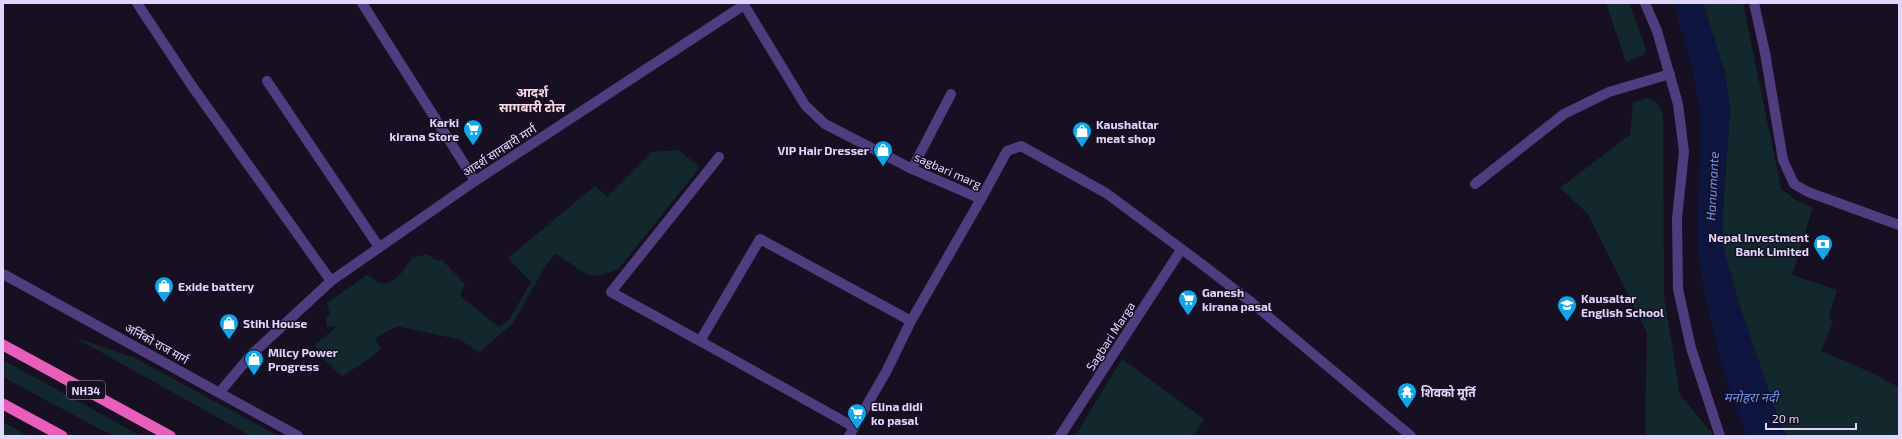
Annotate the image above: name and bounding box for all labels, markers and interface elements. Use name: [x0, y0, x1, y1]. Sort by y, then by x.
district label: आदर्श सागबारी टोल: [499, 84, 565, 115]
place label: Karki kirana Store: [390, 115, 459, 143]
place label: Kaushaltar meat shop: [1096, 117, 1159, 145]
supermarket icon: Karki kirana Store: [462, 118, 484, 146]
street label: आदर्श सागबारी मार्ग: [459, 120, 539, 179]
shop icon: Kaushaltar meat shop: [1071, 120, 1093, 148]
shop icon: VIP Hair Dresser: [872, 139, 894, 167]
place label: VIP Hair Dresser: [777, 143, 869, 157]
street label: sagbari marg: [912, 149, 984, 191]
water label: Hanumante: [1702, 151, 1722, 221]
place label: Nepal Investment Bank Limited: [1708, 230, 1809, 258]
bank icon: Nepal Investment Bank Limited: [1812, 233, 1834, 261]
shop icon: Exide battery: [153, 275, 175, 303]
place label: Exide battery: [178, 279, 254, 294]
place label: Ganesh kirana pasal: [1202, 285, 1272, 313]
supermarket icon: Ganesh kirana pasal: [1177, 288, 1199, 316]
place label: Kausaltar English School: [1581, 291, 1664, 319]
school or university icon: Kausaltar English School: [1556, 294, 1578, 322]
street label: Sagbari Marga: [1083, 299, 1137, 373]
shop icon: Stihl House: [218, 312, 240, 340]
place label: Stihl House: [243, 316, 308, 330]
street label: अर्निको राज मार्ग: [123, 320, 192, 367]
place label: Milcy Power Progress: [268, 345, 338, 373]
shop icon: Milcy Power Progress: [243, 348, 265, 376]
road number: NH34: [67, 381, 105, 399]
temple icon: शिवको मूर्ति: [1396, 381, 1418, 409]
place label: शिवको मूर्ति: [1421, 385, 1477, 401]
water label: मनोहरा नदी: [1724, 389, 1781, 405]
place label: Elina didi ko pasal: [871, 399, 923, 427]
supermarket icon: Elina didi ko pasal: [846, 402, 868, 430]
scale bar: [1766, 405, 1856, 431]
text: 20 m: [1772, 411, 1799, 425]

